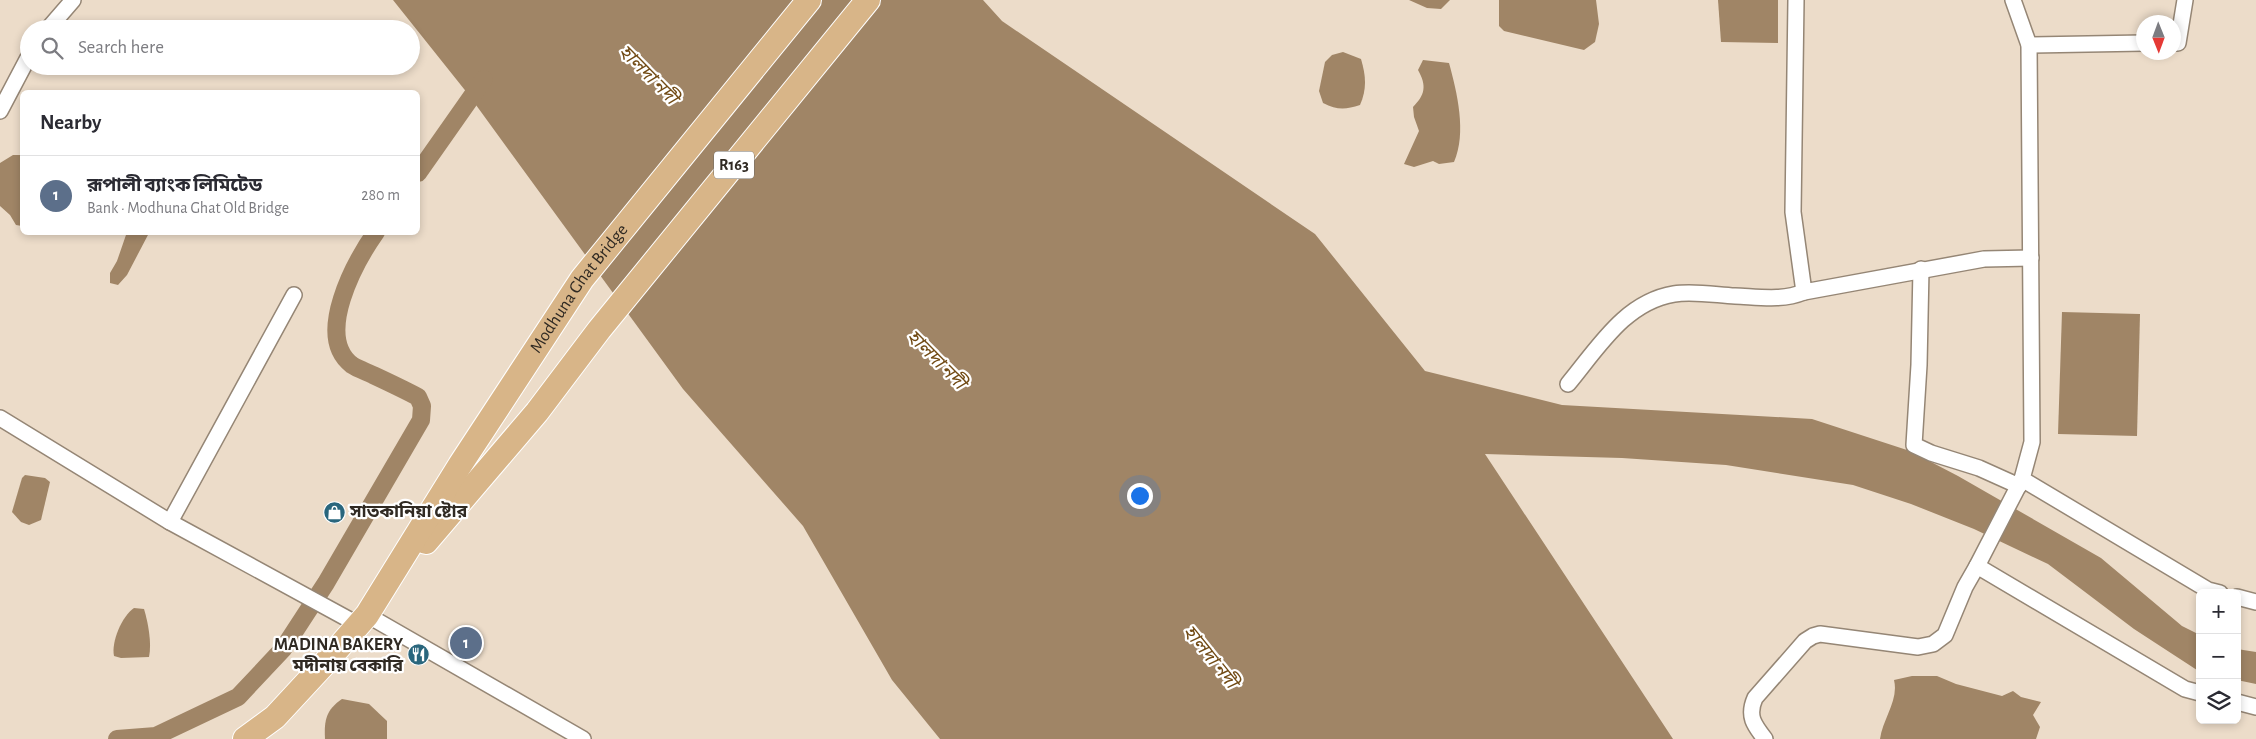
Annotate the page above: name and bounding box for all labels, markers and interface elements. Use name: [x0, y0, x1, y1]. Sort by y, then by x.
north arrow: [2136, 15, 2181, 60]
search box: [20, 20, 420, 75]
icon: search: [38, 34, 66, 62]
text: Search here: [78, 38, 164, 57]
water label: হালদা নদী: [615, 40, 686, 111]
text: Nearby: [40, 112, 101, 133]
road number: R163: [714, 152, 754, 178]
text: রূপালী ব্যাংক লিমিটেড: [87, 176, 262, 195]
text: 1: [53, 187, 59, 203]
text: 280 m: [361, 187, 400, 203]
text: Bank · Modhuna Ghat Old Bridge: [87, 200, 289, 216]
street label: Modhuna Ghat Bridge: [527, 221, 632, 356]
water label: হালদা নদী: [903, 325, 974, 396]
your location: [1127, 483, 1153, 509]
shop icon: সাতকানিয়া ষ্টোর: [322, 500, 346, 524]
place label: সাতকানিয়া ষ্টোর: [349, 501, 469, 521]
map controls: [2196, 589, 2241, 724]
button: +: [2196, 589, 2241, 634]
water label: হালদা নদী: [1179, 620, 1246, 695]
pin: 1: [450, 624, 482, 662]
button: −: [2196, 634, 2241, 679]
place label: MADINA BAKERY মদীনায় বেকারি: [274, 636, 404, 675]
restaurant icon: MADINA BAKERY মদীনায় বেকারি: [407, 643, 431, 667]
button: layers: [2196, 679, 2241, 724]

